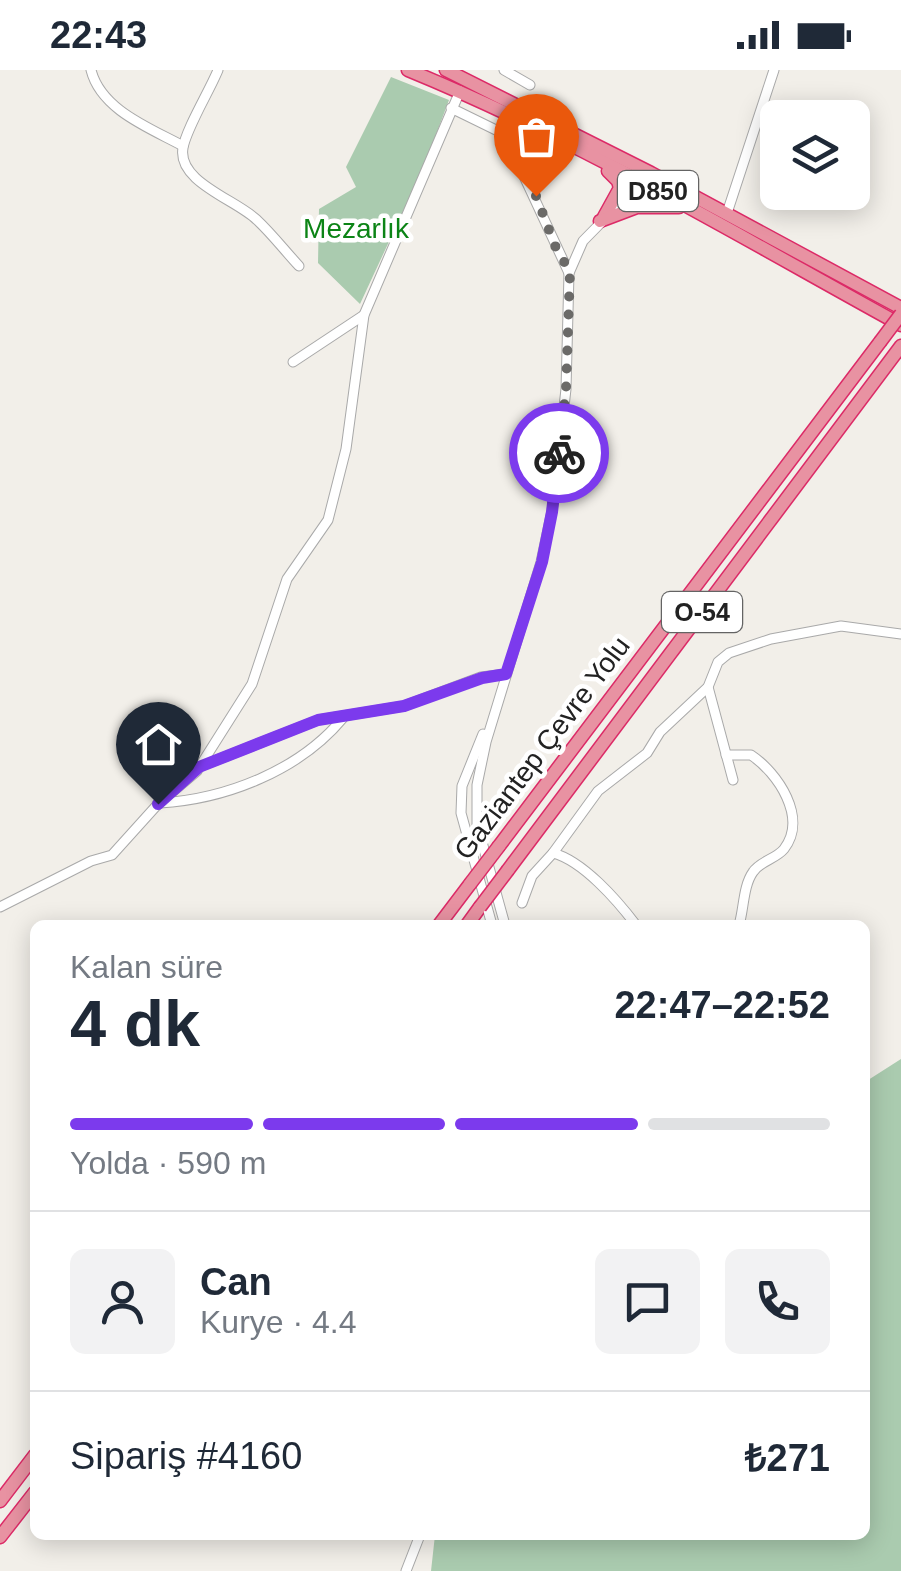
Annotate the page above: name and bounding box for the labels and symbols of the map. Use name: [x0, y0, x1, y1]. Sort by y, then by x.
pin: [494, 94, 579, 197]
road number: D850: [618, 171, 698, 211]
park label: Mezarlık: [303, 213, 410, 244]
courier: [509, 403, 609, 503]
road number: O-54: [662, 592, 742, 632]
street label: Gaziantep Çevre Yolu: [448, 631, 636, 865]
pin: [116, 702, 201, 805]

